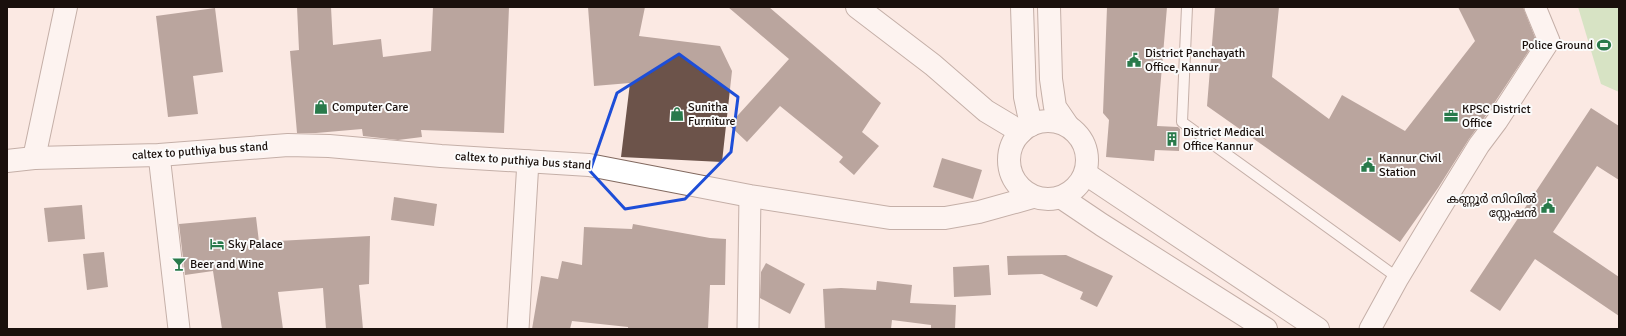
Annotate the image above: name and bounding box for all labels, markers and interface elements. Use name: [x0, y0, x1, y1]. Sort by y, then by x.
sports icon: Police Ground: [1596, 37, 1612, 53]
place label: Police Ground: [1522, 38, 1593, 53]
place label: District Panchayath Office, Kannur: [1145, 46, 1245, 75]
public building icon: District Panchayath Office, Kannur: [1126, 52, 1142, 68]
shop icon: Computer Care: [313, 99, 329, 115]
place label: Computer Care: [332, 100, 408, 115]
place label: Sunitha Furniture: [688, 100, 736, 129]
place label: KPSC District Office: [1462, 102, 1531, 131]
shop icon: Sunitha Furniture: [669, 106, 685, 122]
office icon: KPSC District Office: [1443, 108, 1459, 124]
place label: District Medical Office Kannur: [1183, 125, 1265, 154]
building icon: District Medical Office Kannur: [1164, 131, 1180, 147]
street label: caltex to puthiya bus stand: [131, 139, 269, 163]
street label: caltex to puthiya bus stand: [454, 149, 592, 173]
place label: Kannur Civil Station: [1379, 151, 1442, 180]
public building icon: Kannur Civil Station: [1360, 157, 1376, 173]
place label: കണ്ണൂർ സിവിൽ സ്റ്റേഷൻ: [1446, 192, 1537, 221]
public building icon: കണ്ണൂർ സിവിൽ സ്റ്റേഷൻ: [1540, 198, 1556, 214]
hotel icon: Sky Palace: [209, 236, 225, 252]
place label: Sky Palace: [228, 237, 283, 252]
bar icon: Beer and Wine: [171, 256, 187, 272]
place label: Beer and Wine: [190, 257, 264, 272]

